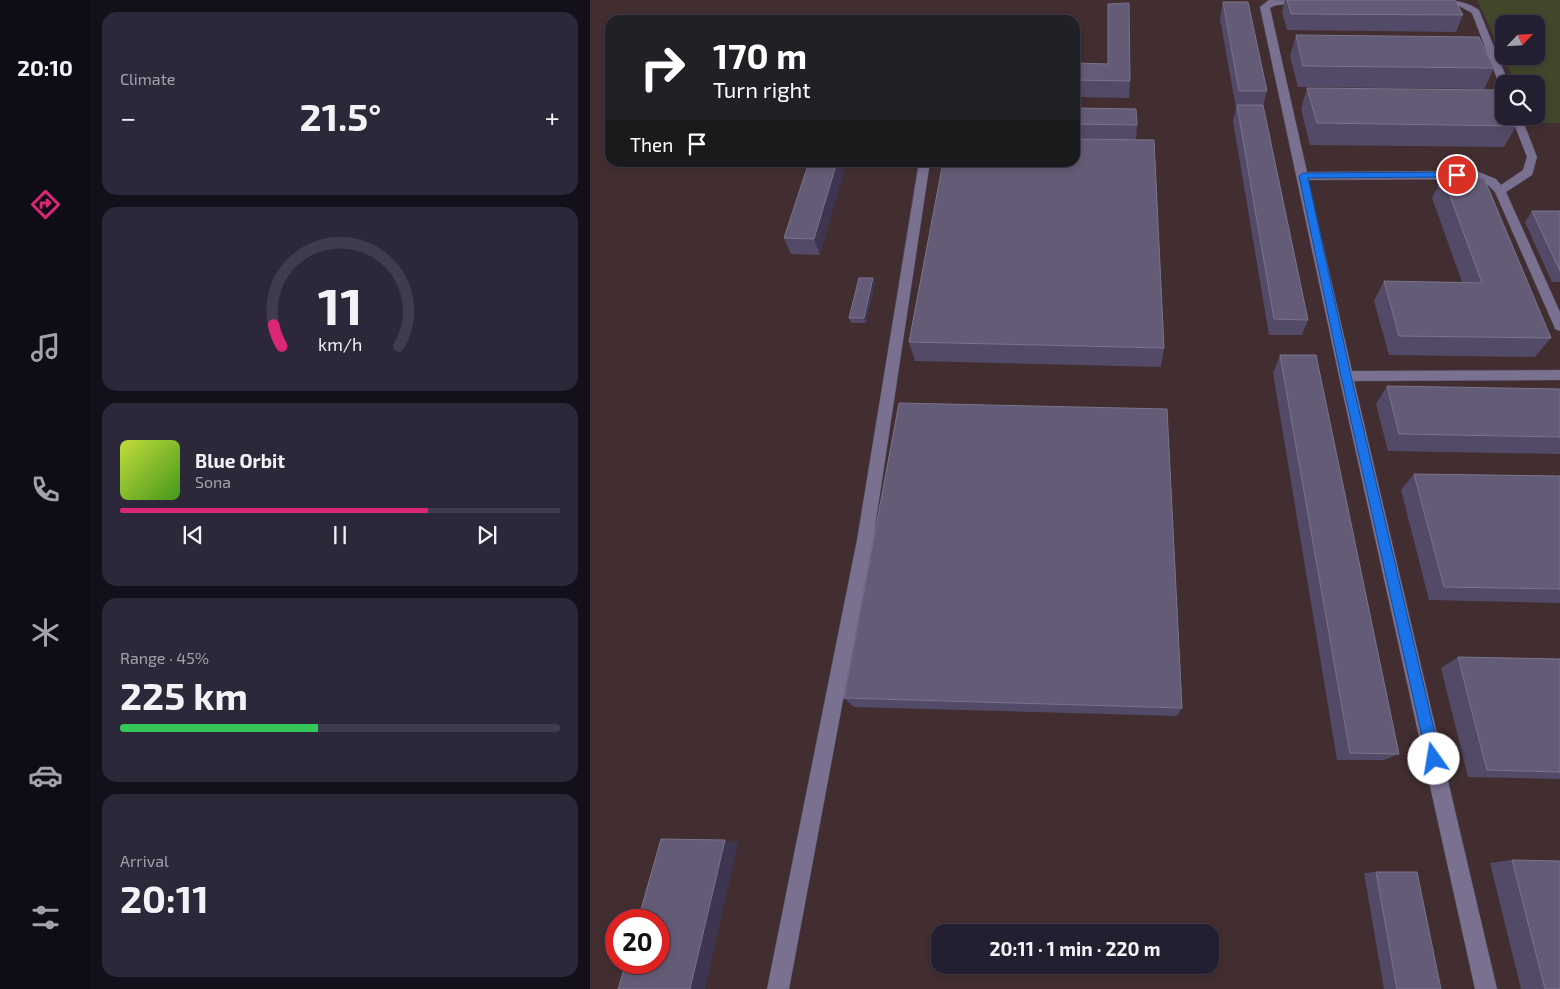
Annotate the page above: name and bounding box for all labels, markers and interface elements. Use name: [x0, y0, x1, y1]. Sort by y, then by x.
north arrow: [1495, 15, 1545, 65]
map controls: [1495, 15, 1545, 125]
text: 170 m: [713, 34, 807, 76]
icon: right: [630, 35, 695, 100]
text: 20:10: [17, 54, 73, 80]
text: Climate: [120, 69, 175, 88]
button: search: [1495, 75, 1545, 125]
text: Turn right: [713, 76, 811, 102]
text: 21.5°: [300, 93, 381, 139]
text: −: [120, 100, 136, 134]
text: +: [545, 100, 560, 134]
icon: arrive: [683, 130, 711, 158]
text: Then: [630, 133, 673, 156]
pin: [1436, 154, 1478, 196]
icon: arrive: [1443, 161, 1471, 189]
icon: directions: [28, 187, 63, 222]
text: 11: [318, 273, 362, 335]
icon: music: [28, 330, 63, 365]
text: km/h: [318, 333, 362, 355]
text: Blue Orbit: [195, 449, 285, 472]
icon: phone: [28, 472, 63, 507]
text: Sona: [195, 472, 231, 491]
icon: previous: [179, 521, 207, 549]
icon: pause: [326, 521, 354, 549]
icon: next: [473, 521, 501, 549]
icon: climate: [28, 615, 63, 650]
text: Range · 45%: [120, 648, 209, 667]
text: 225 km: [120, 672, 248, 718]
position arrow: [1407, 732, 1459, 784]
icon: car: [28, 758, 63, 793]
text: Arrival: [120, 851, 169, 870]
text: 20:11: [120, 875, 209, 921]
icon: filters: [28, 900, 63, 935]
speed limit sign: 20: [605, 909, 670, 974]
text: 20:11 · 1 min · 220 m: [990, 937, 1160, 960]

